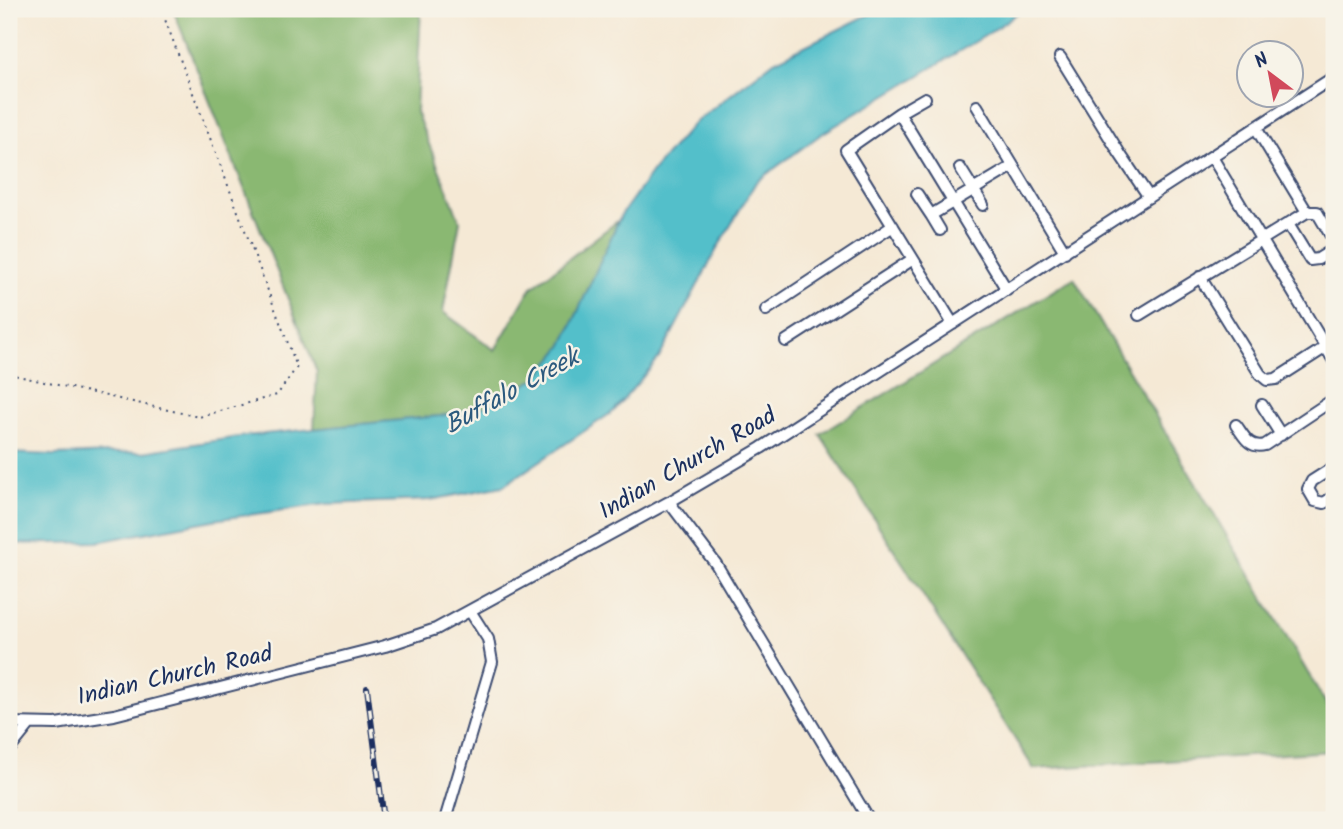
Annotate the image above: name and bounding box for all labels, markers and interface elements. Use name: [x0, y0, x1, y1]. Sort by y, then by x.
north arrow: [1234, 38, 1304, 108]
text: N: [1249, 45, 1275, 77]
water label: Buffalo Creek: [437, 336, 591, 447]
street label: Indian Church Road: [592, 397, 785, 531]
street label: Indian Church Road: [73, 634, 278, 717]

